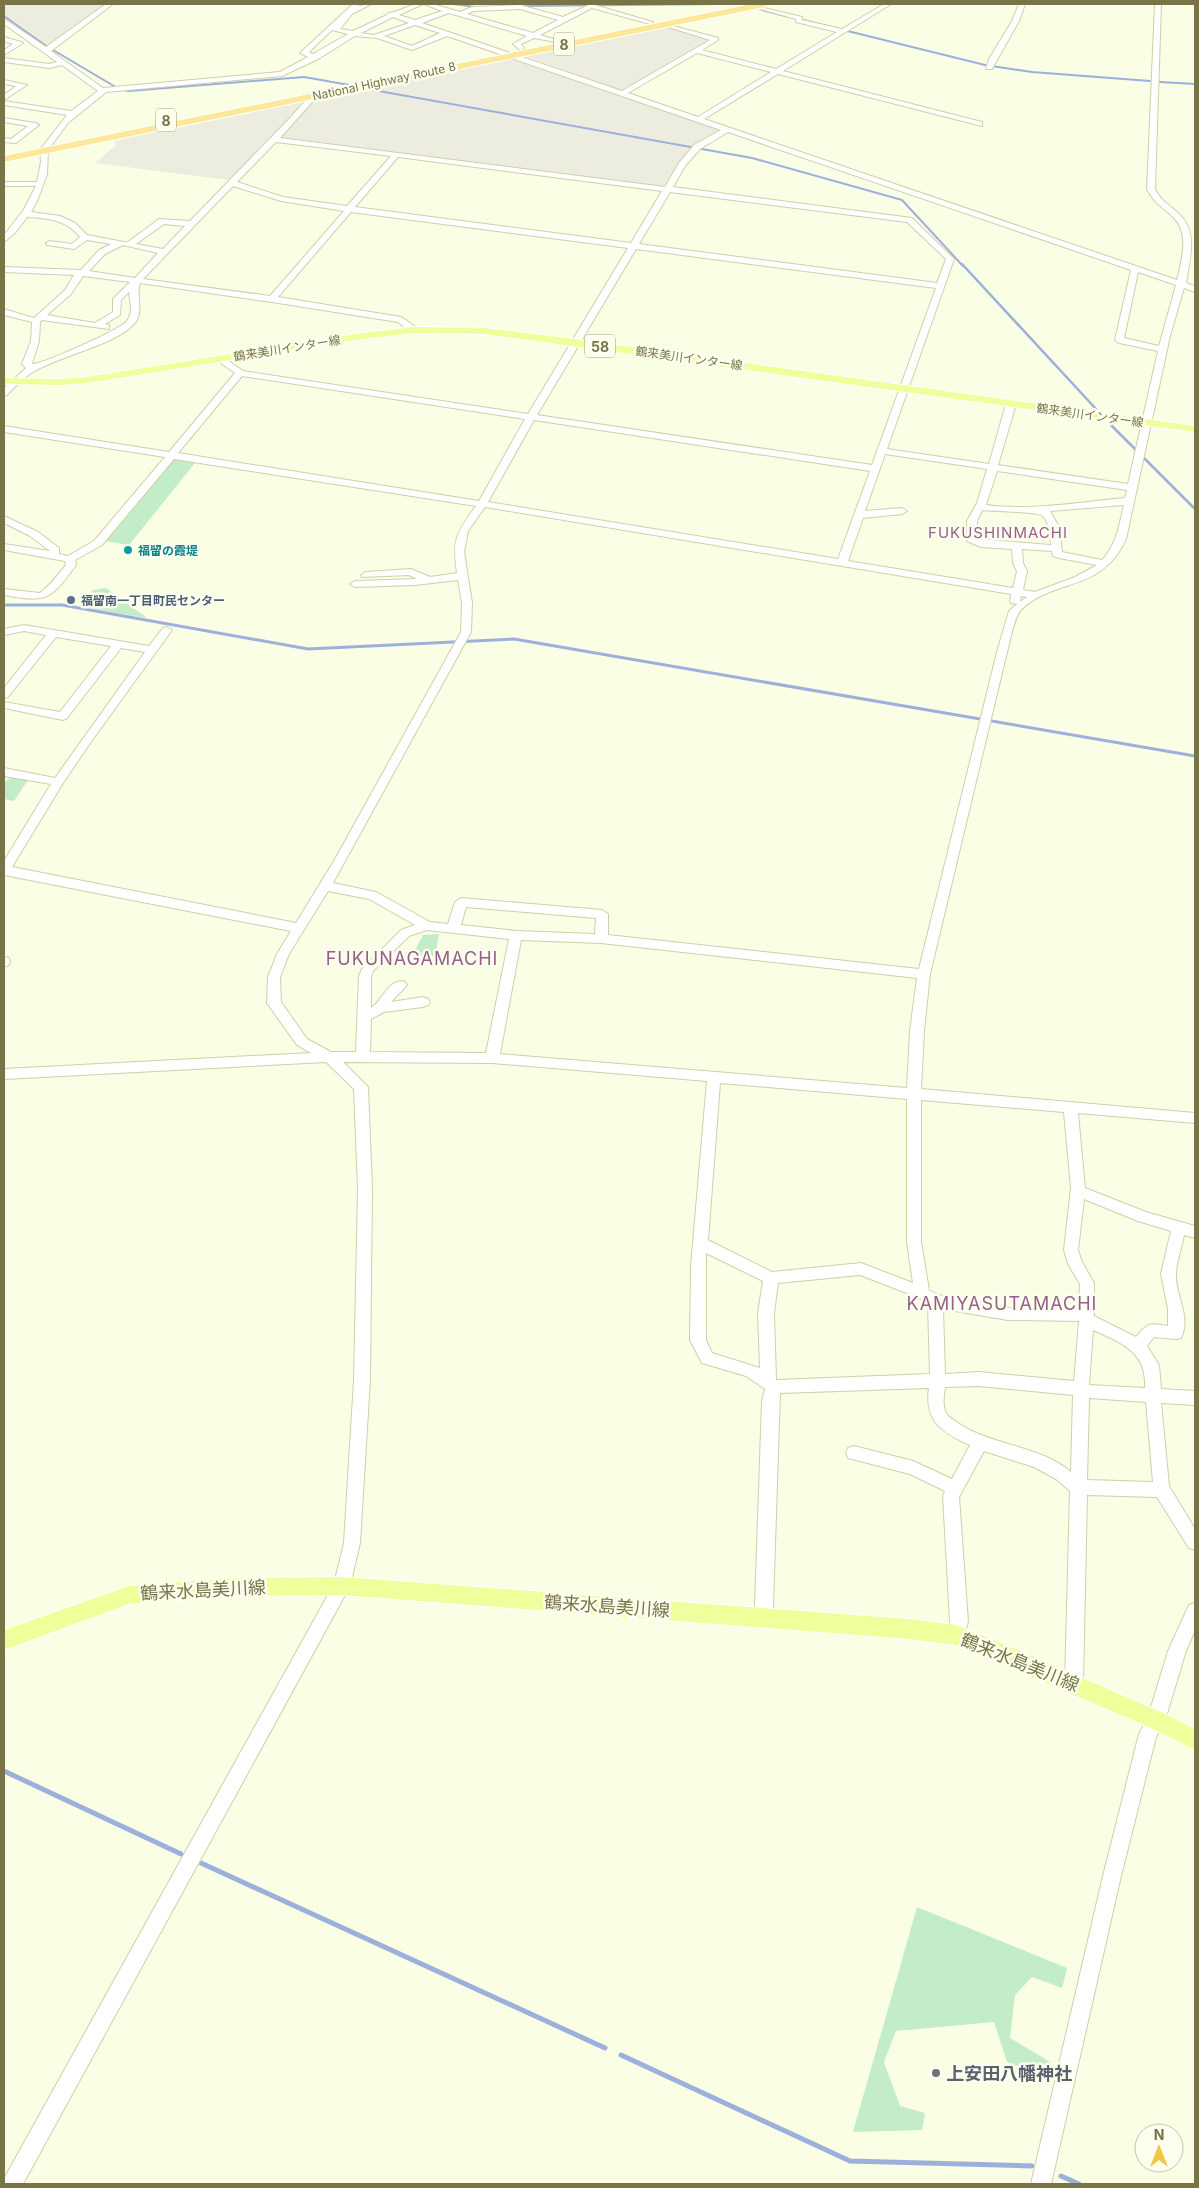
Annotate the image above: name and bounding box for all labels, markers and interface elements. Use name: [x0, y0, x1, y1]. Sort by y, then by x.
road number: 8: [554, 33, 574, 56]
street label: National Highway Route 8: [311, 58, 457, 104]
road number: 8: [156, 108, 176, 132]
street label: 鶴来美川インター線: [232, 332, 342, 364]
road number: 58: [585, 334, 615, 358]
street label: 鶴来美川インター線: [634, 343, 744, 373]
street label: 鶴来美川インター線: [1035, 400, 1145, 430]
district label: FUKUSHINMACHI: [928, 523, 1068, 542]
place label: 福留の霞堤: [138, 543, 198, 558]
marker: 福留の霞堤: [122, 544, 134, 556]
place label: 福留南一丁目町民センター: [81, 593, 225, 608]
marker: 福留南一丁目町民センター: [65, 594, 77, 606]
district label: FUKUNAGAMACHI: [326, 948, 498, 969]
district label: KAMIYASUTAMACHI: [907, 1293, 1097, 1314]
street label: 鶴来水島美川線: [140, 1576, 266, 1604]
street label: 鶴来水島美川線: [543, 1591, 671, 1621]
street label: 鶴来水島美川線: [958, 1629, 1082, 1695]
place label: 上安田八幡神社: [946, 2063, 1072, 2084]
marker: 上安田八幡神社: [930, 2067, 942, 2079]
north arrow: [1134, 2123, 1184, 2173]
text: N: [1154, 2126, 1164, 2143]

